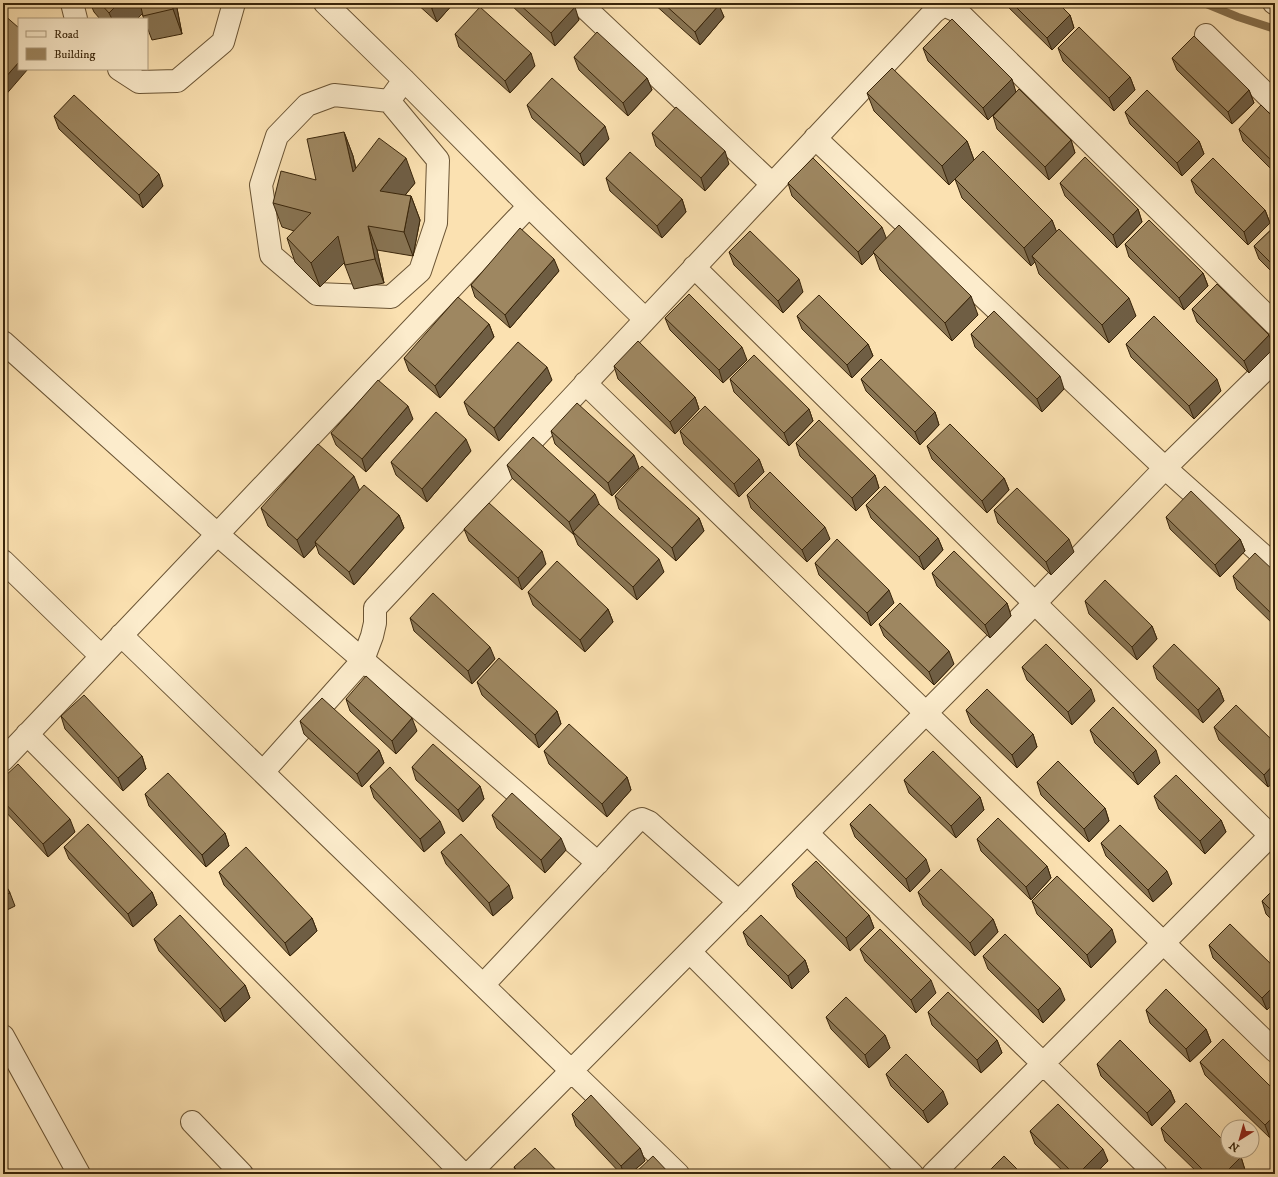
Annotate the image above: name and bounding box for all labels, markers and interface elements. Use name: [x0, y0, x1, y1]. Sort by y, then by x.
legend: [18, 18, 148, 70]
text: Road: [54, 27, 79, 42]
text: Building: [54, 47, 95, 62]
north arrow: [1220, 1119, 1260, 1159]
text: N: [1227, 1138, 1242, 1154]

